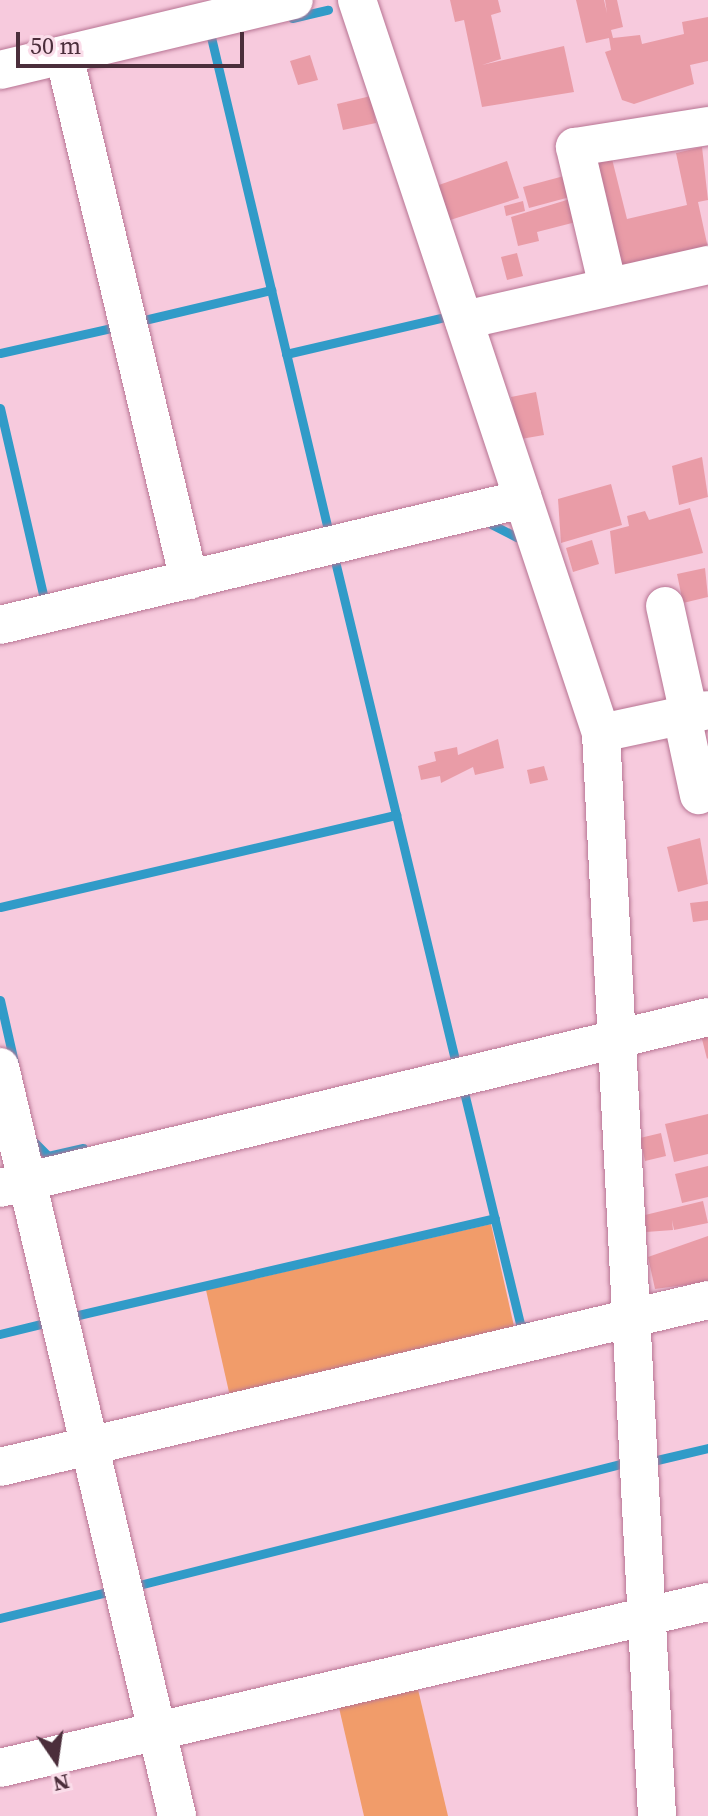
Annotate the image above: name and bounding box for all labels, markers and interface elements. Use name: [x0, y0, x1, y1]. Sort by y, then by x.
scale bar: [20, 16, 248, 66]
text: 50 m: [30, 29, 81, 62]
north arrow: [16, 1720, 96, 1800]
text: N: [50, 1767, 73, 1800]

